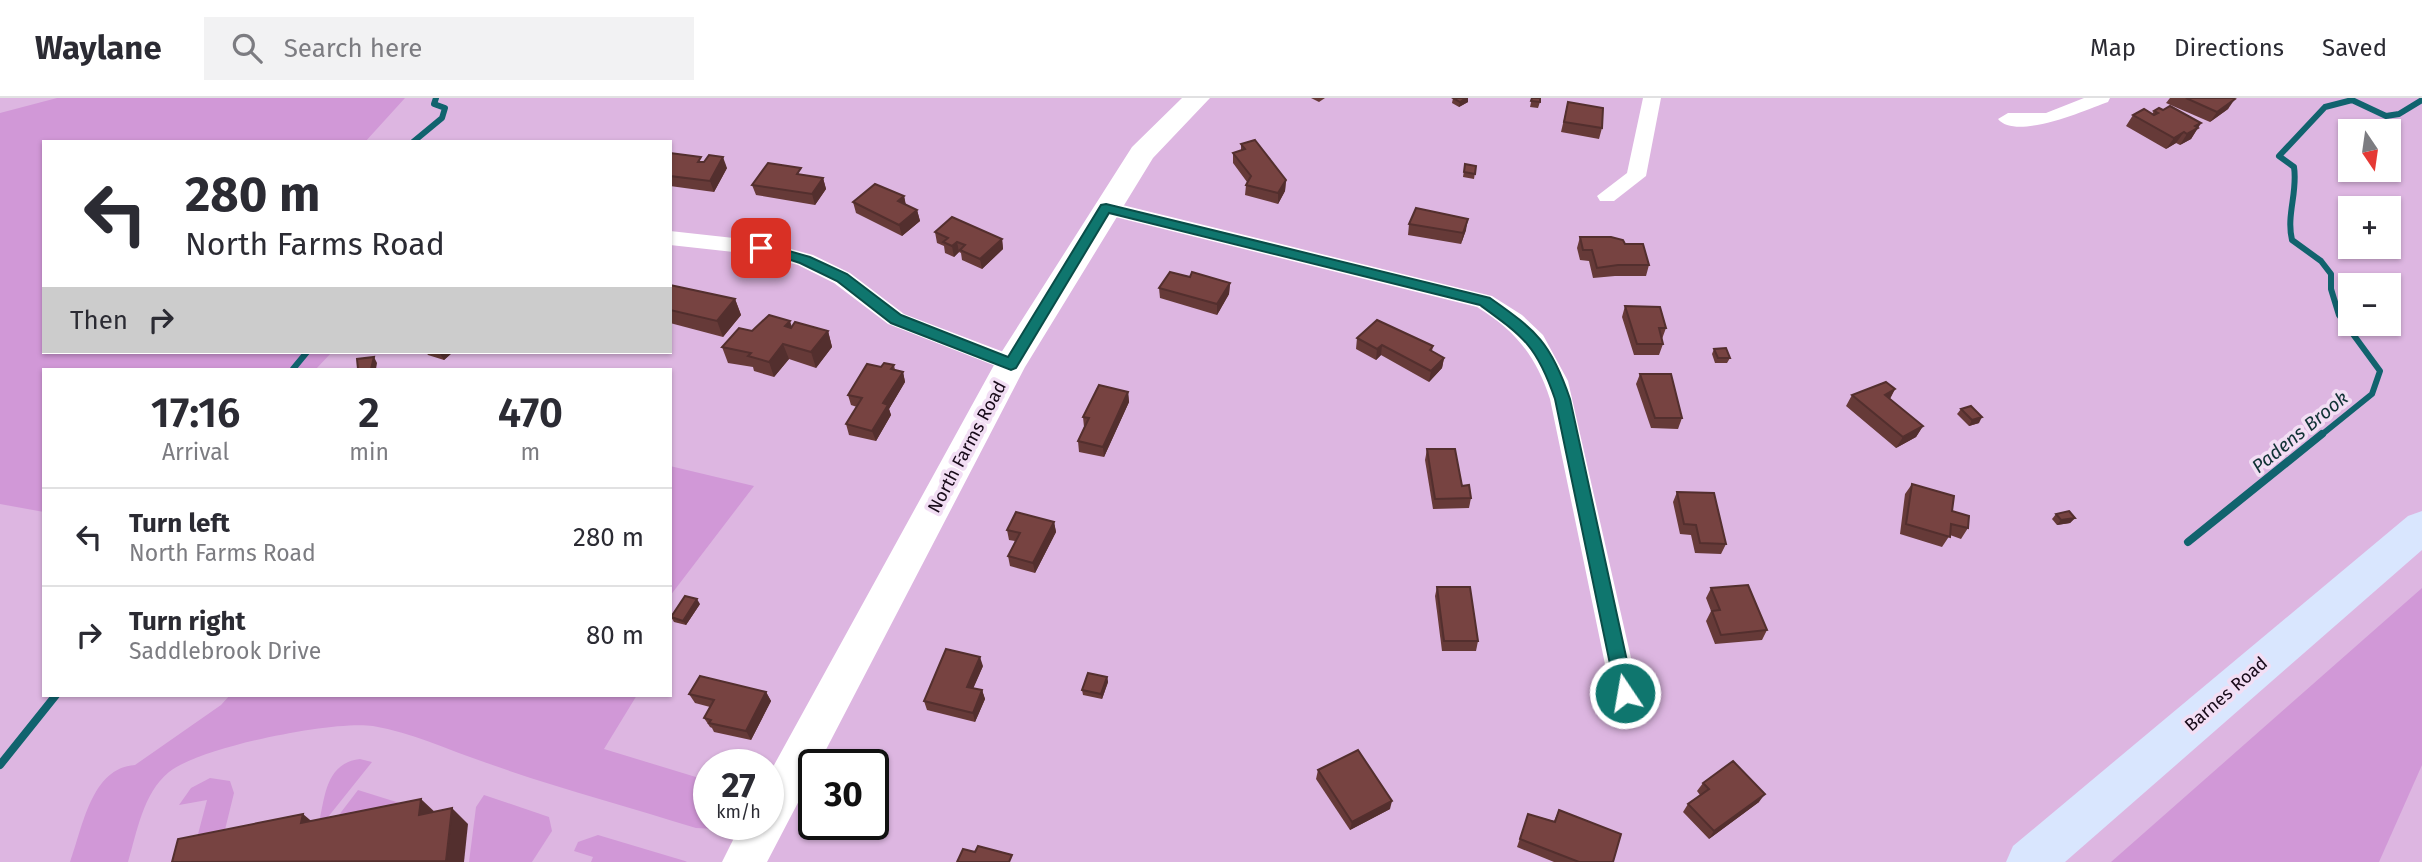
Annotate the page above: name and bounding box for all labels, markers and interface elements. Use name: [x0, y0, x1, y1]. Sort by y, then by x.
search box: [204, 17, 694, 80]
text: Waylane: [35, 28, 162, 68]
icon: search: [228, 29, 266, 67]
text: Search here: [284, 33, 423, 64]
text: Map: [2090, 34, 2136, 62]
text: Directions: [2174, 34, 2284, 62]
text: Saved: [2322, 34, 2387, 62]
north arrow: [2338, 119, 2401, 182]
map controls: [2338, 119, 2401, 336]
text: 280 m: [185, 165, 321, 224]
icon: left: [70, 168, 161, 259]
button: +: [2338, 196, 2401, 259]
pin: [731, 218, 791, 278]
text: North Farms Road: [185, 225, 445, 263]
icon: arrive: [742, 229, 780, 267]
button: −: [2338, 273, 2401, 336]
icon: right: [142, 301, 180, 339]
text: Then: [70, 305, 128, 336]
street label: North Farms Road: [923, 377, 1011, 517]
water label: Padens Brook: [2247, 386, 2353, 478]
text: 17:16: [151, 388, 240, 438]
text: 2: [358, 388, 380, 438]
text: 470: [498, 388, 563, 438]
text: Arrival: [162, 438, 229, 466]
text: min: [349, 438, 389, 466]
text: m: [521, 438, 540, 466]
text: Turn left: [129, 508, 230, 539]
icon: left: [70, 518, 108, 556]
text: 280 m: [573, 522, 644, 553]
text: North Farms Road: [129, 539, 316, 567]
text: Turn right: [129, 606, 246, 637]
icon: right: [70, 616, 108, 654]
text: 80 m: [586, 620, 644, 651]
text: Saddlebrook Drive: [129, 637, 321, 665]
street label: Barnes Road: [2180, 652, 2272, 736]
position arrow: [1588, 656, 1662, 730]
speed limit sign: 30: [798, 749, 889, 840]
text: 27: [721, 764, 756, 806]
text: km/h: [716, 801, 761, 823]

